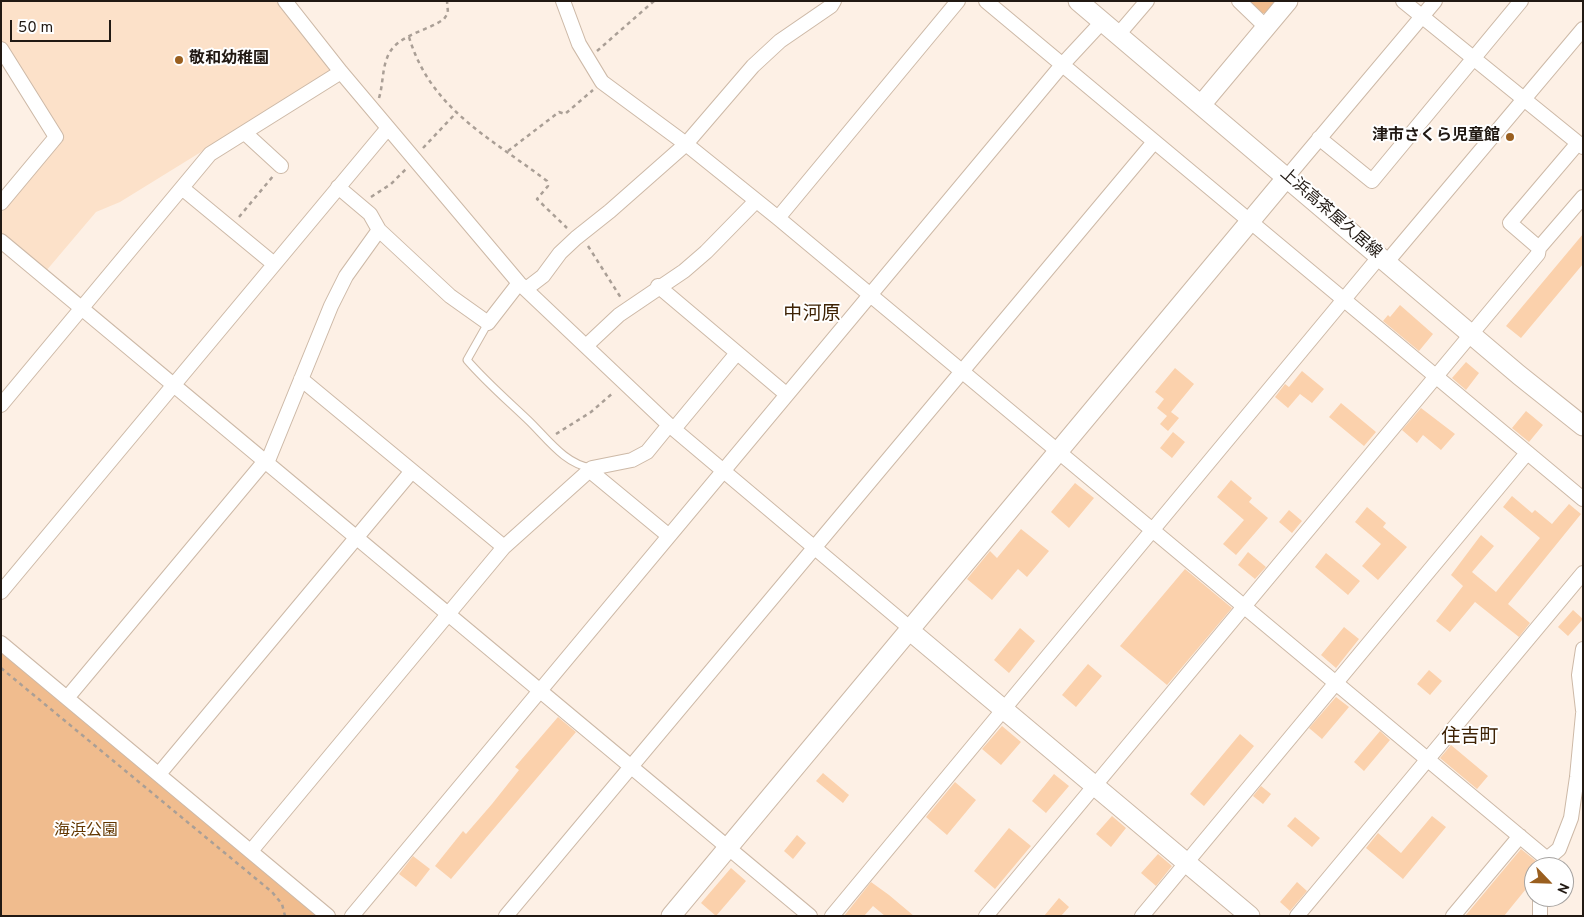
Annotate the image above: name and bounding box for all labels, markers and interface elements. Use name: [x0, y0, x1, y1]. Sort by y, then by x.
scale bar: [12, 10, 114, 42]
text: 50 m: [18, 19, 53, 38]
place label: 敬和幼稚園: [189, 50, 269, 70]
marker: 敬和幼稚園: [173, 54, 185, 66]
place label: 津市さくら児童館: [1372, 127, 1500, 147]
marker: 津市さくら児童館: [1504, 131, 1516, 143]
street label: 上浜高茶屋久居線: [1275, 165, 1385, 263]
district label: 中河原: [784, 304, 840, 326]
district label: 住吉町: [1442, 727, 1498, 749]
park label: 海浜公園: [54, 822, 118, 842]
north arrow: [1524, 857, 1574, 907]
text: N: [1552, 880, 1572, 896]

